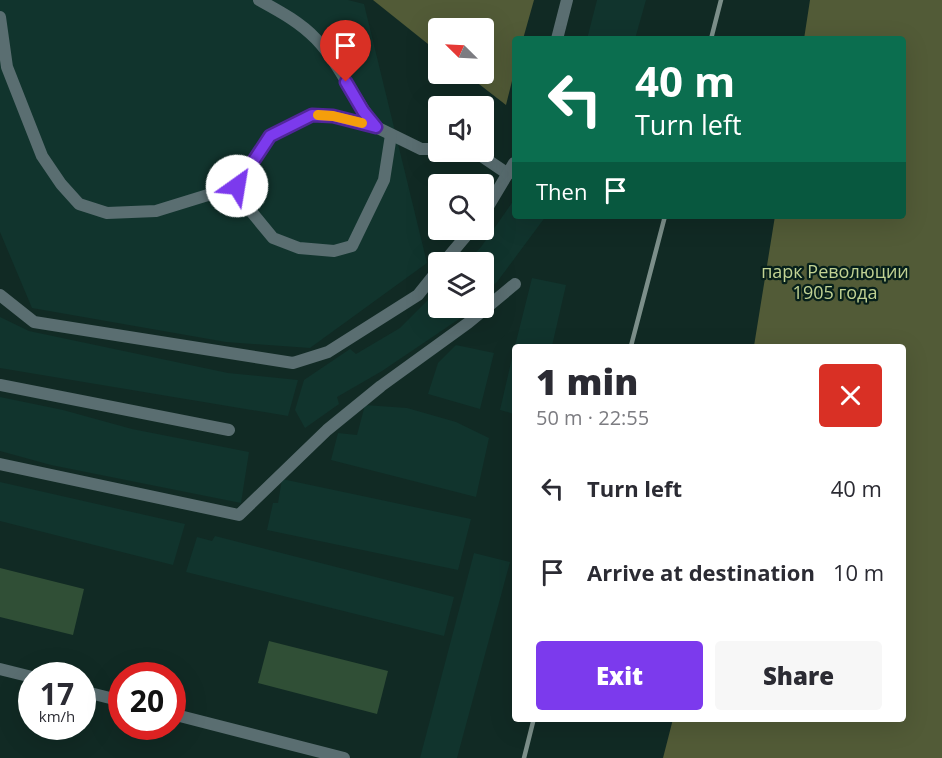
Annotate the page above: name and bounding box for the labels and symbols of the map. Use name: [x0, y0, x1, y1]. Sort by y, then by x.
north arrow: [428, 18, 494, 84]
pin: [320, 20, 371, 82]
position arrow: [205, 154, 269, 218]
park label: парк Революции 1905 года: [761, 259, 909, 304]
speed limit sign: 20: [108, 662, 186, 740]

